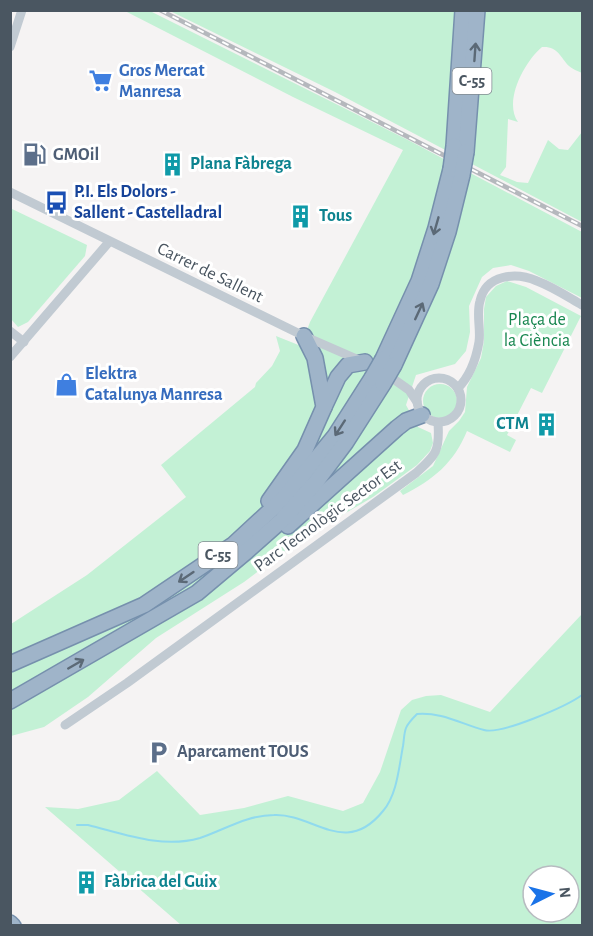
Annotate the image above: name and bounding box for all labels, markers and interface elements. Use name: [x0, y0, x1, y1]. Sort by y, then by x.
one-way arrow: [469, 42, 480, 62]
place label: Gros Mercat Manresa: [119, 62, 205, 101]
supermarket icon: Gros Mercat Manresa: [88, 68, 114, 94]
road number: C-55: [452, 68, 492, 94]
fuel station icon: GMOil: [22, 142, 48, 168]
place label: GMOil: [53, 146, 99, 164]
building icon: Plana Fàbrega: [159, 151, 185, 177]
place label: Plana Fàbrega: [190, 155, 292, 173]
place label: P.I. Els Dolors - Sallent - Castelladral: [74, 183, 222, 222]
bus stop icon: P.I. Els Dolors - Sallent - Castelladral: [43, 189, 69, 215]
building icon: Tous: [288, 203, 314, 229]
place label: Tous: [319, 207, 352, 225]
one-way arrow: [430, 216, 441, 235]
street label: Carrer de Sallent: [154, 240, 266, 307]
one-way arrow: [413, 303, 425, 321]
park label: Plaça de la Ciència: [504, 311, 570, 350]
place label: Elektra Catalunya Manresa: [85, 365, 223, 404]
shop icon: Elektra Catalunya Manresa: [54, 371, 80, 397]
building icon: CTM: [534, 411, 560, 437]
place label: CTM: [496, 415, 529, 433]
one-way arrow: [334, 419, 346, 435]
street label: Parc Tecnològic Sector Est: [251, 456, 405, 575]
road number: C-55: [198, 542, 238, 568]
one-way arrow: [178, 571, 195, 583]
one-way arrow: [67, 657, 84, 669]
parking icon: Aparcament TOUS: [146, 739, 172, 765]
place label: Aparcament TOUS: [177, 743, 309, 761]
north arrow: [521, 864, 581, 924]
building icon: Fàbrica del Guix: [73, 869, 99, 895]
place label: Fàbrica del Guix: [104, 873, 218, 891]
text: N: [556, 886, 573, 899]

